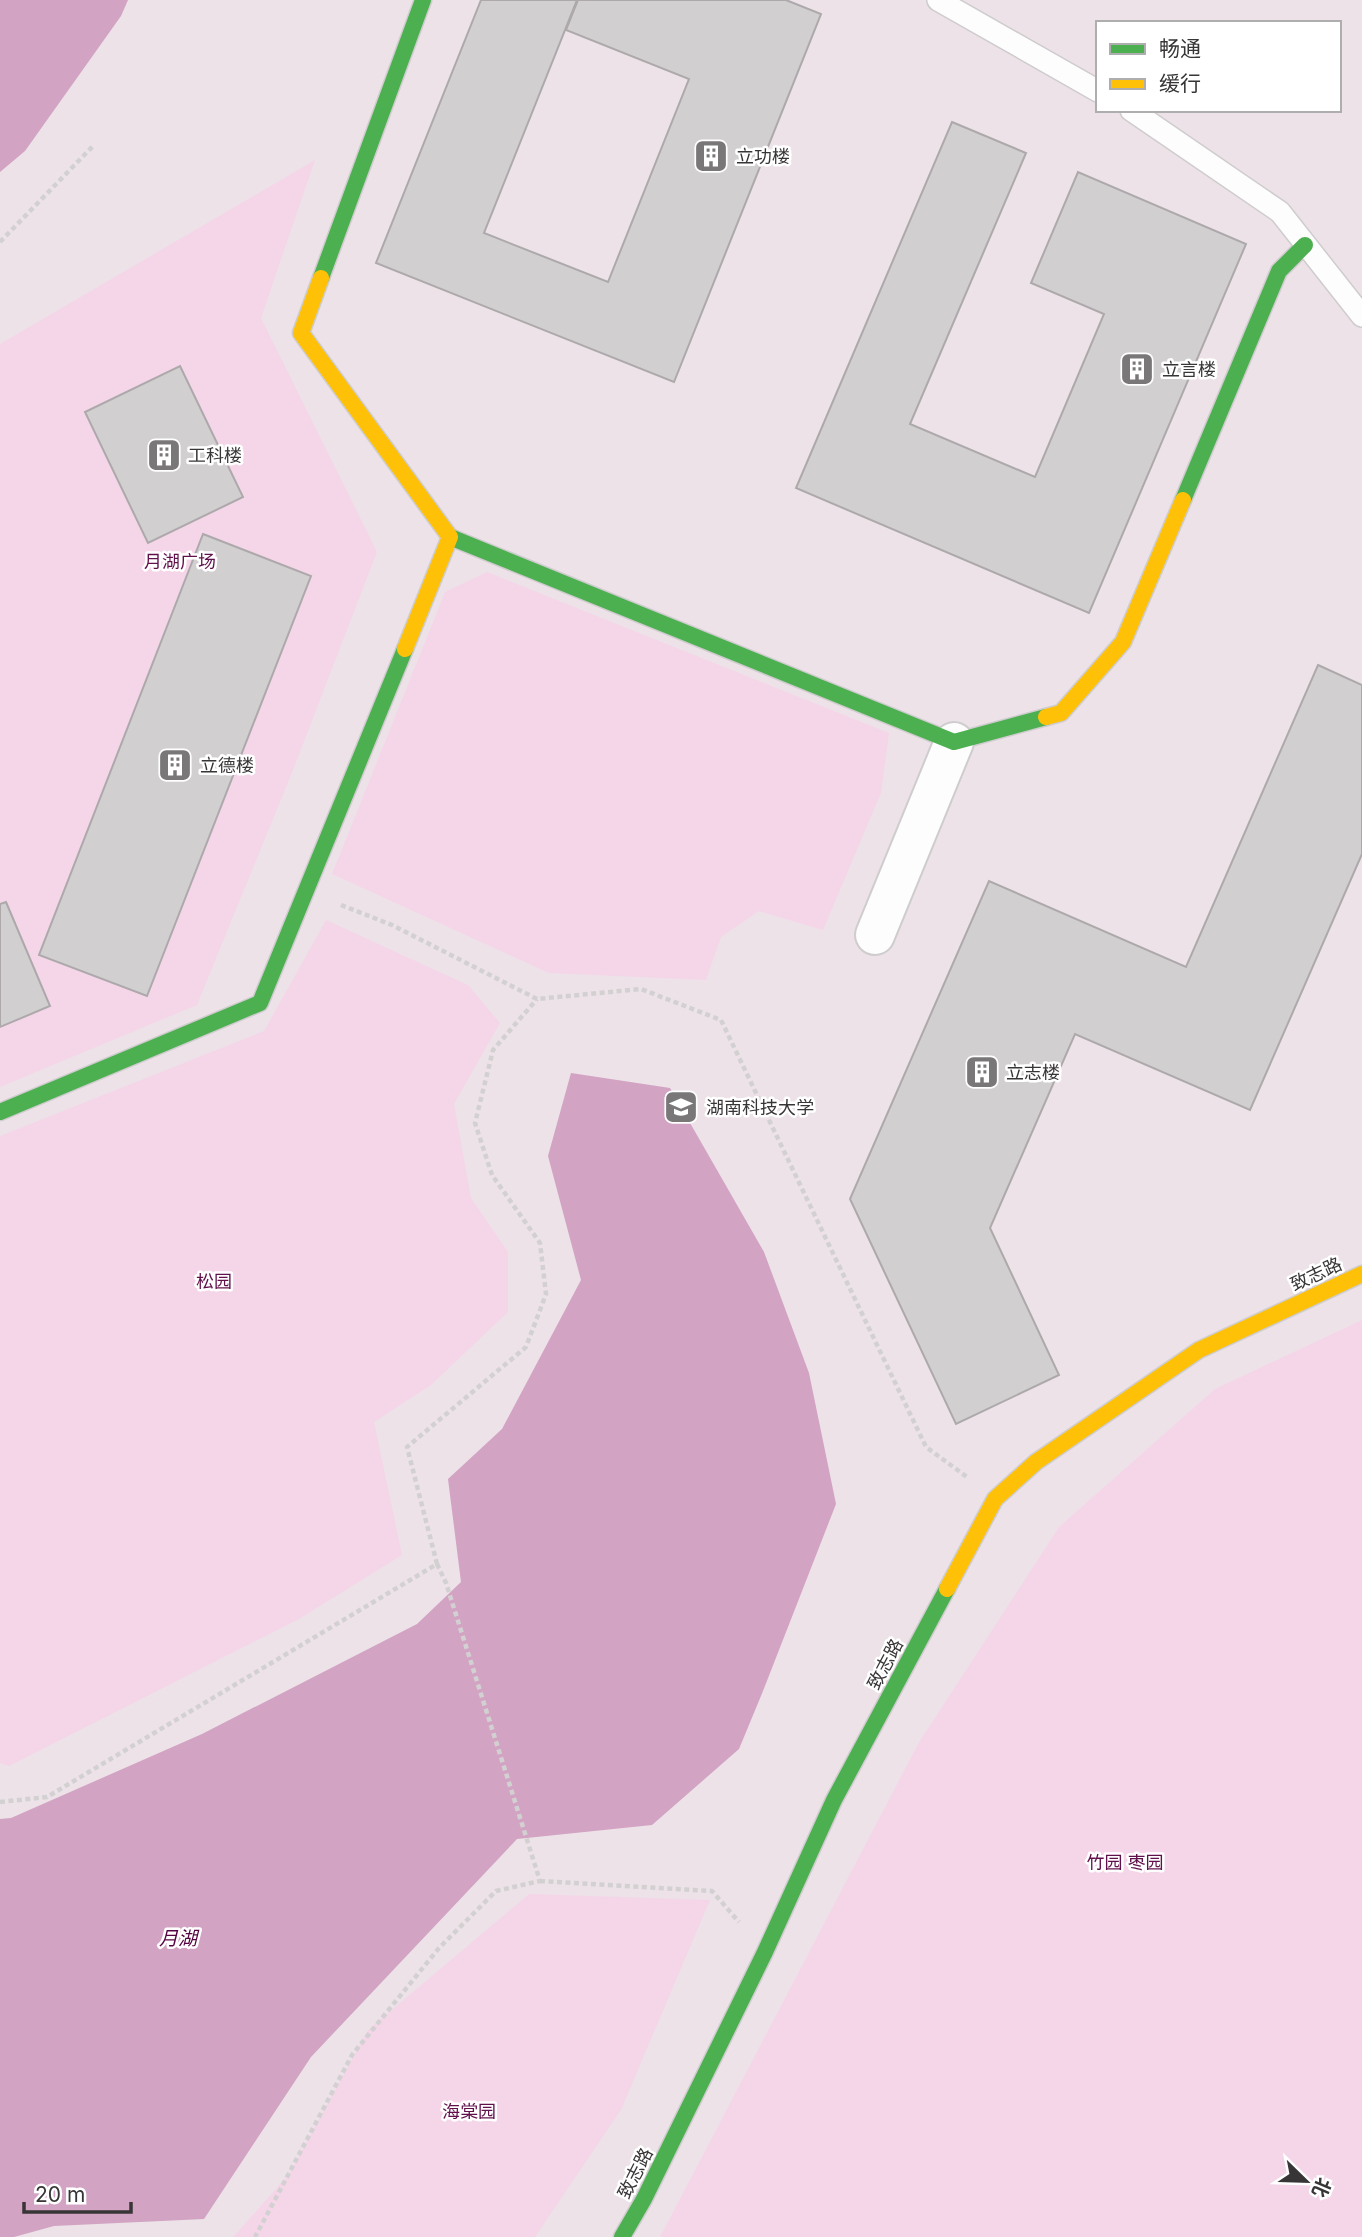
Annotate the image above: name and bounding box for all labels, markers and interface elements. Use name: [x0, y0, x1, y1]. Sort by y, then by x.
legend: [1096, 21, 1341, 112]
text: 畅通: [1159, 36, 1201, 61]
text: 缓行: [1159, 71, 1201, 96]
building icon: 立功楼: [692, 137, 730, 175]
place label: 立功楼: [736, 146, 790, 167]
building icon: 立言楼: [1118, 350, 1156, 388]
place label: 立言楼: [1162, 359, 1216, 380]
building icon: 工科楼: [145, 436, 183, 474]
place label: 工科楼: [188, 445, 242, 466]
park label: 月湖广场: [144, 551, 216, 572]
building icon: 立德楼: [156, 746, 194, 784]
place label: 立德楼: [200, 755, 254, 776]
building icon: 立志楼: [963, 1053, 1001, 1091]
place label: 立志楼: [1006, 1062, 1060, 1083]
school or university icon: 湖南科技大学: [662, 1088, 700, 1126]
place label: 湖南科技大学: [706, 1097, 814, 1118]
street label: 致志路: [1287, 1253, 1345, 1295]
park label: 松园: [196, 1271, 232, 1292]
street label: 致志路: [863, 1635, 907, 1693]
park label: 竹园 枣园: [1086, 1852, 1164, 1873]
water label: 月湖: [159, 1927, 200, 1950]
park label: 海棠园: [442, 2101, 496, 2122]
street label: 致志路: [613, 2144, 657, 2202]
north arrow: [1271, 2146, 1341, 2216]
scale bar: [24, 2170, 131, 2214]
text: 北: [1307, 2174, 1335, 2201]
text: 20 m: [35, 2182, 85, 2207]

